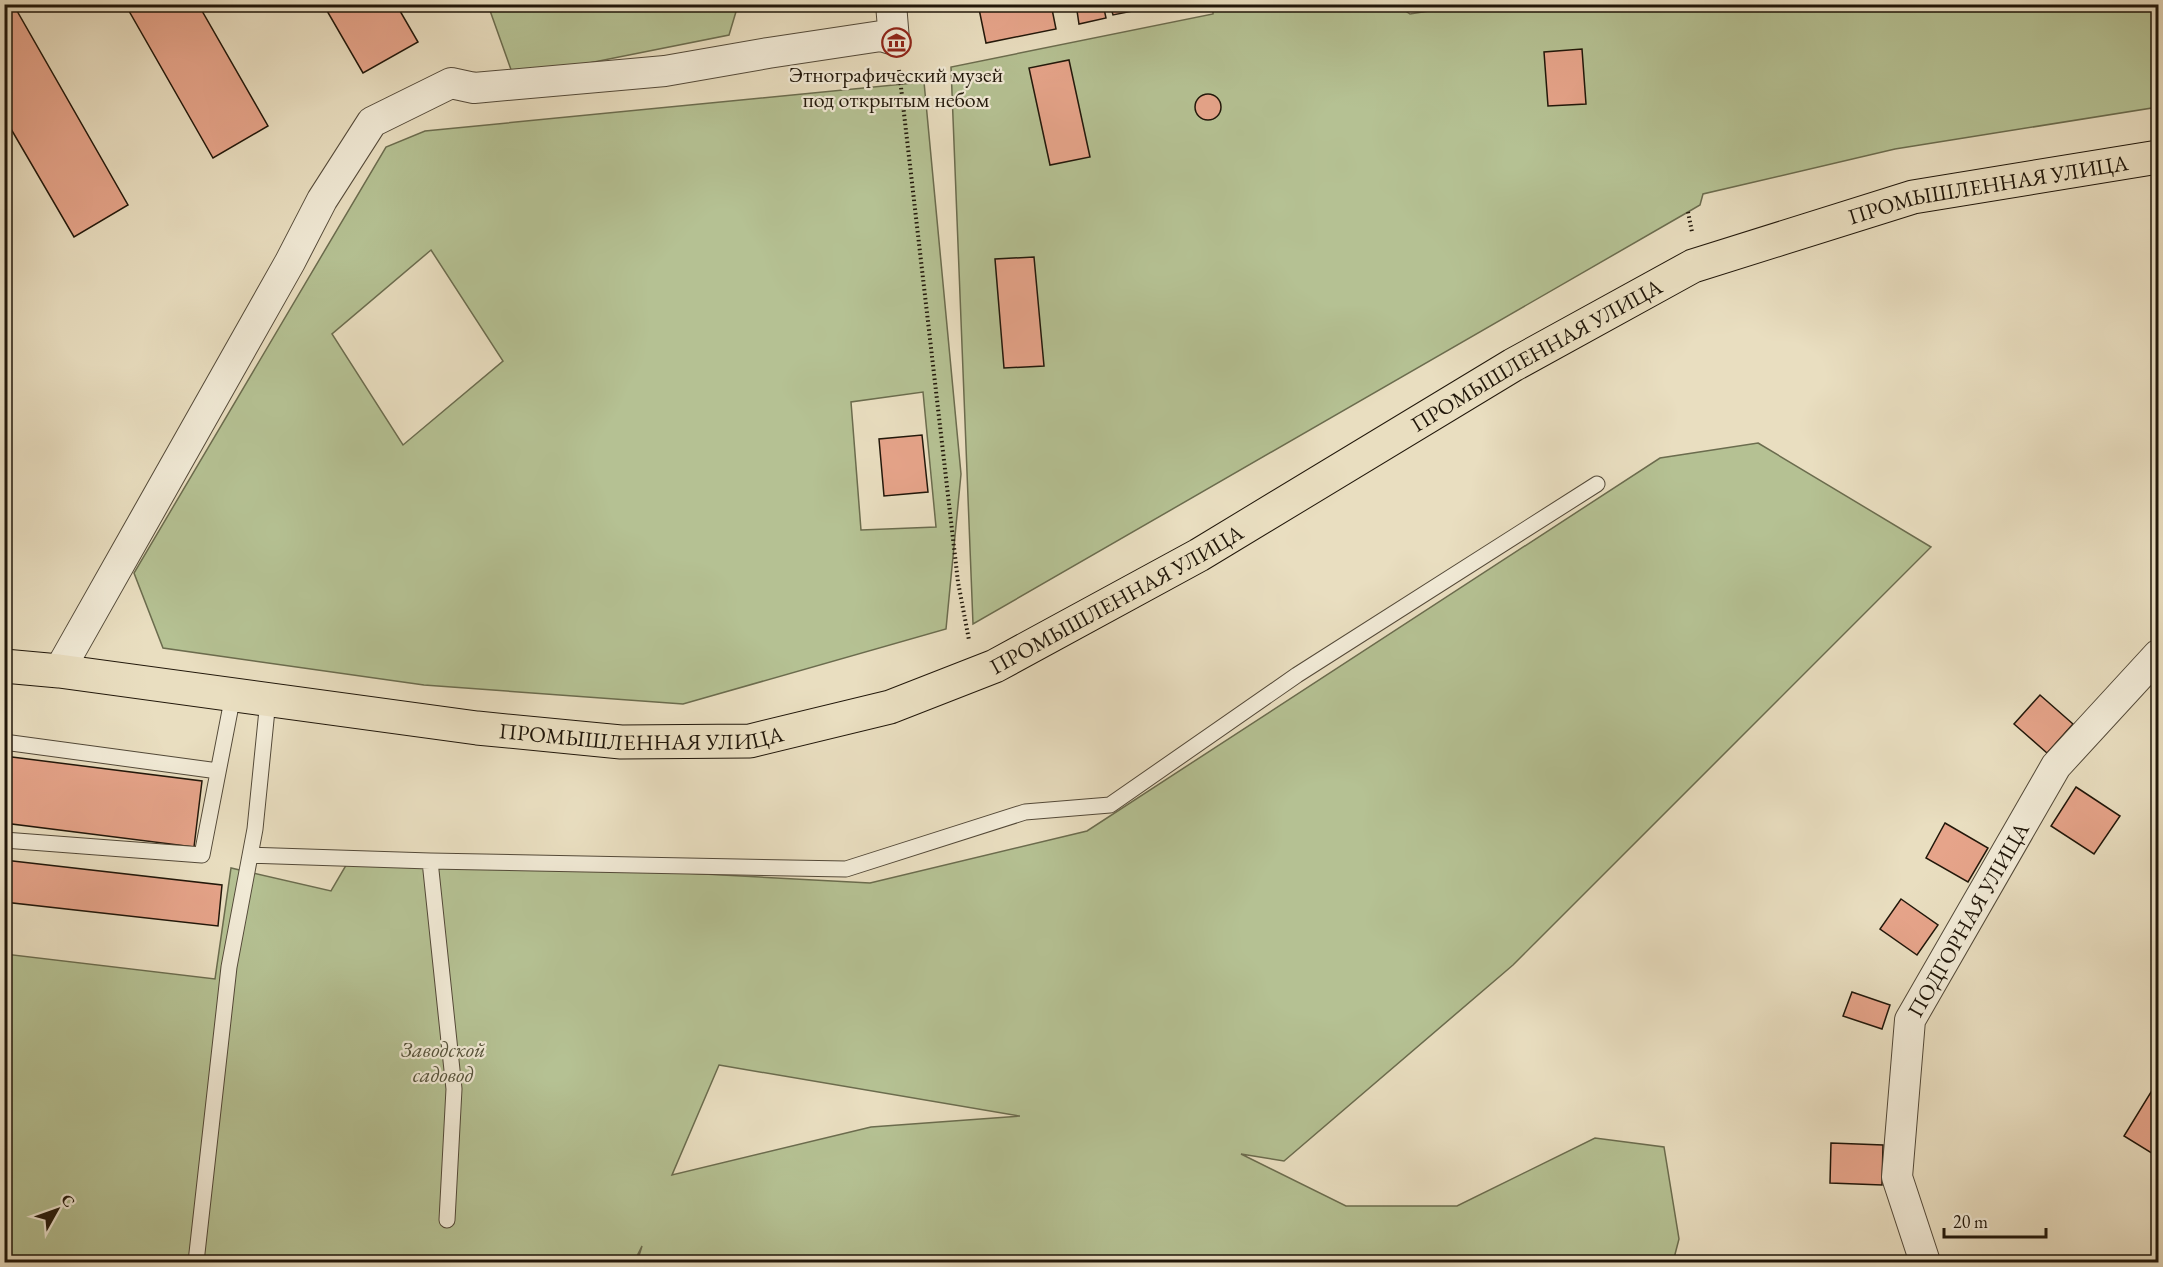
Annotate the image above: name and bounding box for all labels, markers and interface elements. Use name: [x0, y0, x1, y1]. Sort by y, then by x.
museum icon: Этнографический музей под открытым небом: [880, 26, 912, 58]
place label: Этнографический музей под открытым небом: [789, 60, 1004, 114]
street label: ПРОМЫШЛЕННАЯ УЛИЦА: [1844, 147, 2131, 231]
street label: ПРОМЫШЛЕННАЯ УЛИЦА: [1405, 271, 1668, 438]
street label: ПРОМЫШЛЕННАЯ УЛИЦА: [984, 517, 1249, 681]
street label: ПРОМЫШЛЕННАЯ УЛИЦА: [498, 716, 787, 757]
street label: ПОДГОРНАЯ УЛИЦА: [1900, 816, 2036, 1022]
park label: Заводской садовод: [401, 1035, 485, 1089]
north arrow: [27, 1180, 87, 1240]
text: С: [56, 1190, 80, 1212]
scale bar: [1944, 1201, 2046, 1239]
text: 20 m: [1953, 1210, 1988, 1233]

